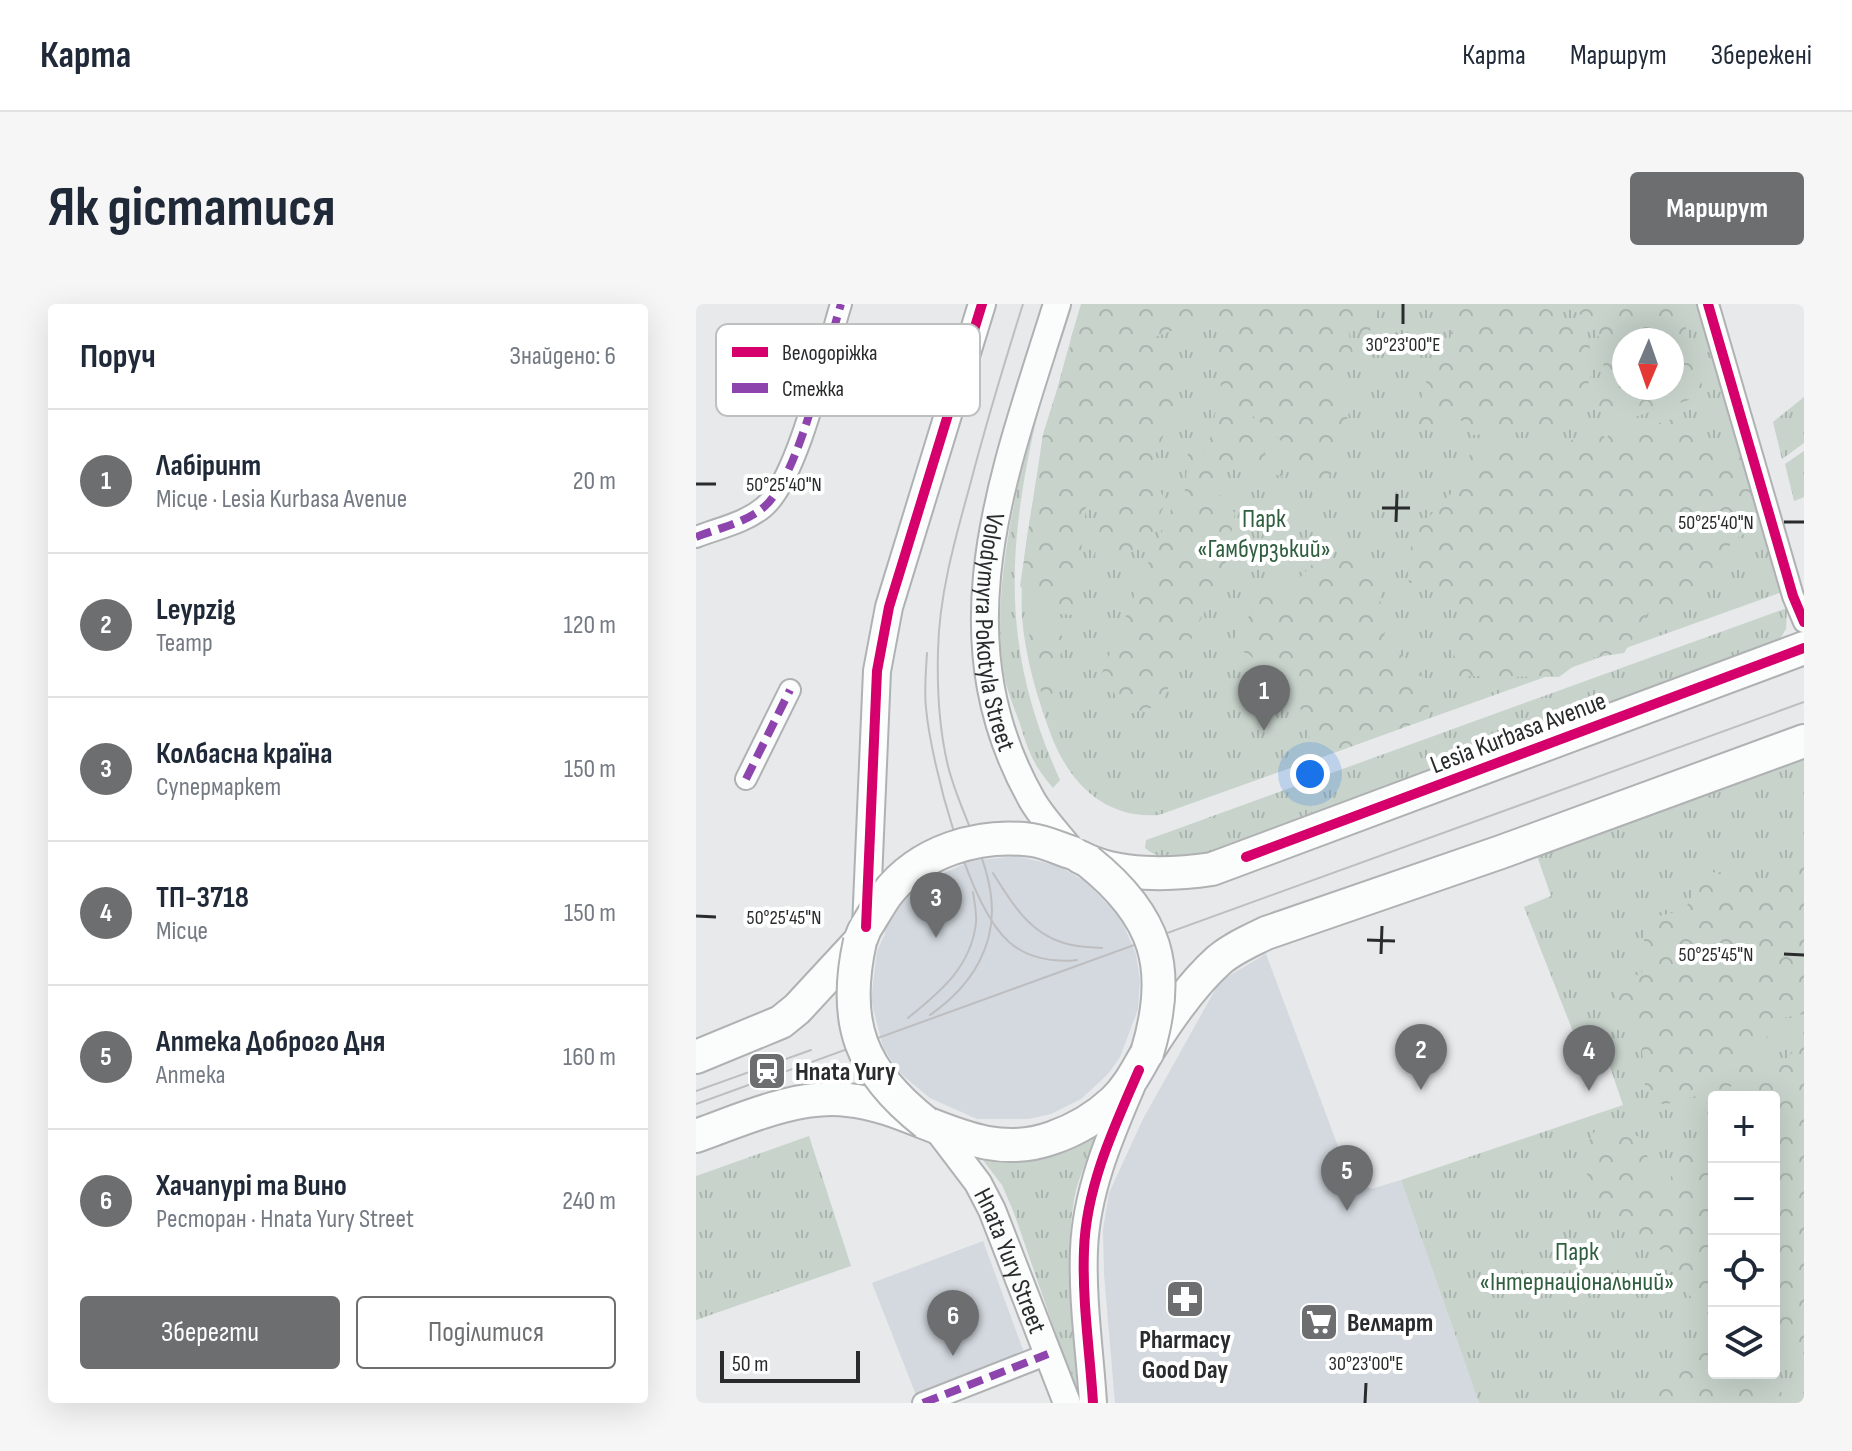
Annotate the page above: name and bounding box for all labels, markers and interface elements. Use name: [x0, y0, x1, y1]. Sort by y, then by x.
text: Карта: [40, 33, 131, 78]
text: Карта: [1462, 39, 1526, 72]
text: Маршрут: [1570, 39, 1667, 72]
text: Збережені: [1711, 39, 1812, 72]
button: Маршрут: [1630, 172, 1804, 245]
text: Як дістатися: [48, 175, 336, 242]
legend: [716, 324, 980, 416]
north arrow: [1612, 328, 1684, 400]
text: 30°23'00"E: [1366, 333, 1440, 357]
text: Поруч: [80, 336, 156, 377]
text: Велодоріжка: [782, 340, 878, 367]
text: Знайдено: 6: [510, 341, 616, 372]
text: Стежка: [782, 376, 844, 403]
text: Лабіринт: [156, 448, 261, 484]
text: 1: [101, 466, 111, 497]
text: 20 m: [573, 466, 616, 497]
text: 50°25'40"N: [746, 473, 822, 497]
text: Місце · Lesia Kurbasa Avenue: [156, 484, 407, 515]
park label: Парк «Гамбурзький»: [1197, 504, 1331, 565]
street label: Volodymyra Pokotyla Street: [968, 510, 1021, 756]
text: 50°25'40"N: [1678, 511, 1754, 535]
text: Leypzig: [156, 592, 236, 628]
text: 2: [100, 610, 112, 641]
text: 120 m: [563, 610, 616, 641]
text: Театр: [156, 628, 213, 659]
pin: 1: [1238, 665, 1290, 731]
street label: Lesia Kurbasa Avenue: [1426, 686, 1611, 781]
text: Колбасна країна: [156, 736, 332, 772]
text: 3: [100, 754, 112, 785]
text: 150 m: [564, 754, 616, 785]
your location: [1290, 754, 1330, 794]
text: Супермаркет: [156, 772, 281, 803]
pin: 3: [910, 872, 962, 938]
text: ТП-3718: [156, 880, 249, 916]
text: 4: [100, 898, 112, 929]
text: 150 m: [564, 898, 616, 929]
text: 50°25'45"N: [747, 906, 821, 930]
text: Місце: [156, 916, 208, 947]
text: 50°25'45"N: [1679, 943, 1753, 967]
text: Аптека Доброго Дня: [156, 1024, 385, 1060]
pin: 2: [1395, 1024, 1447, 1090]
pin: 4: [1563, 1025, 1615, 1091]
text: 5: [100, 1042, 112, 1073]
text: 160 m: [563, 1042, 616, 1073]
station icon: Hnata Yury: [746, 1050, 788, 1092]
place label: Hnata Yury: [795, 1057, 896, 1088]
text: Аптека: [156, 1060, 226, 1091]
map controls: [1708, 1091, 1780, 1379]
button: +: [1708, 1091, 1780, 1163]
pin: 5: [1321, 1145, 1373, 1211]
button: −: [1708, 1163, 1780, 1235]
text: Хачапурі та Вино: [156, 1168, 347, 1204]
street label: Hnata Yury Street: [966, 1183, 1052, 1338]
text: 6: [100, 1186, 112, 1217]
text: 240 m: [562, 1186, 616, 1217]
text: Ресторан · Hnata Yury Street: [156, 1204, 414, 1235]
button: locate: [1708, 1235, 1780, 1307]
park label: Парк «Інтернаціональний»: [1480, 1237, 1674, 1298]
pharmacy icon: Pharmacy Good Day: [1164, 1278, 1206, 1320]
pin: 6: [927, 1290, 979, 1356]
button: Зберегти: [80, 1296, 340, 1369]
button: Поділитися: [356, 1296, 616, 1369]
supermarket icon: Велмарт: [1298, 1301, 1340, 1343]
button: layers: [1708, 1307, 1780, 1379]
place label: Велмарт: [1347, 1308, 1433, 1339]
place label: Pharmacy Good Day: [1139, 1325, 1231, 1386]
scale bar: [720, 1347, 860, 1383]
text: 50 m: [732, 1351, 768, 1378]
text: 30°23'00"E: [1329, 1352, 1403, 1376]

